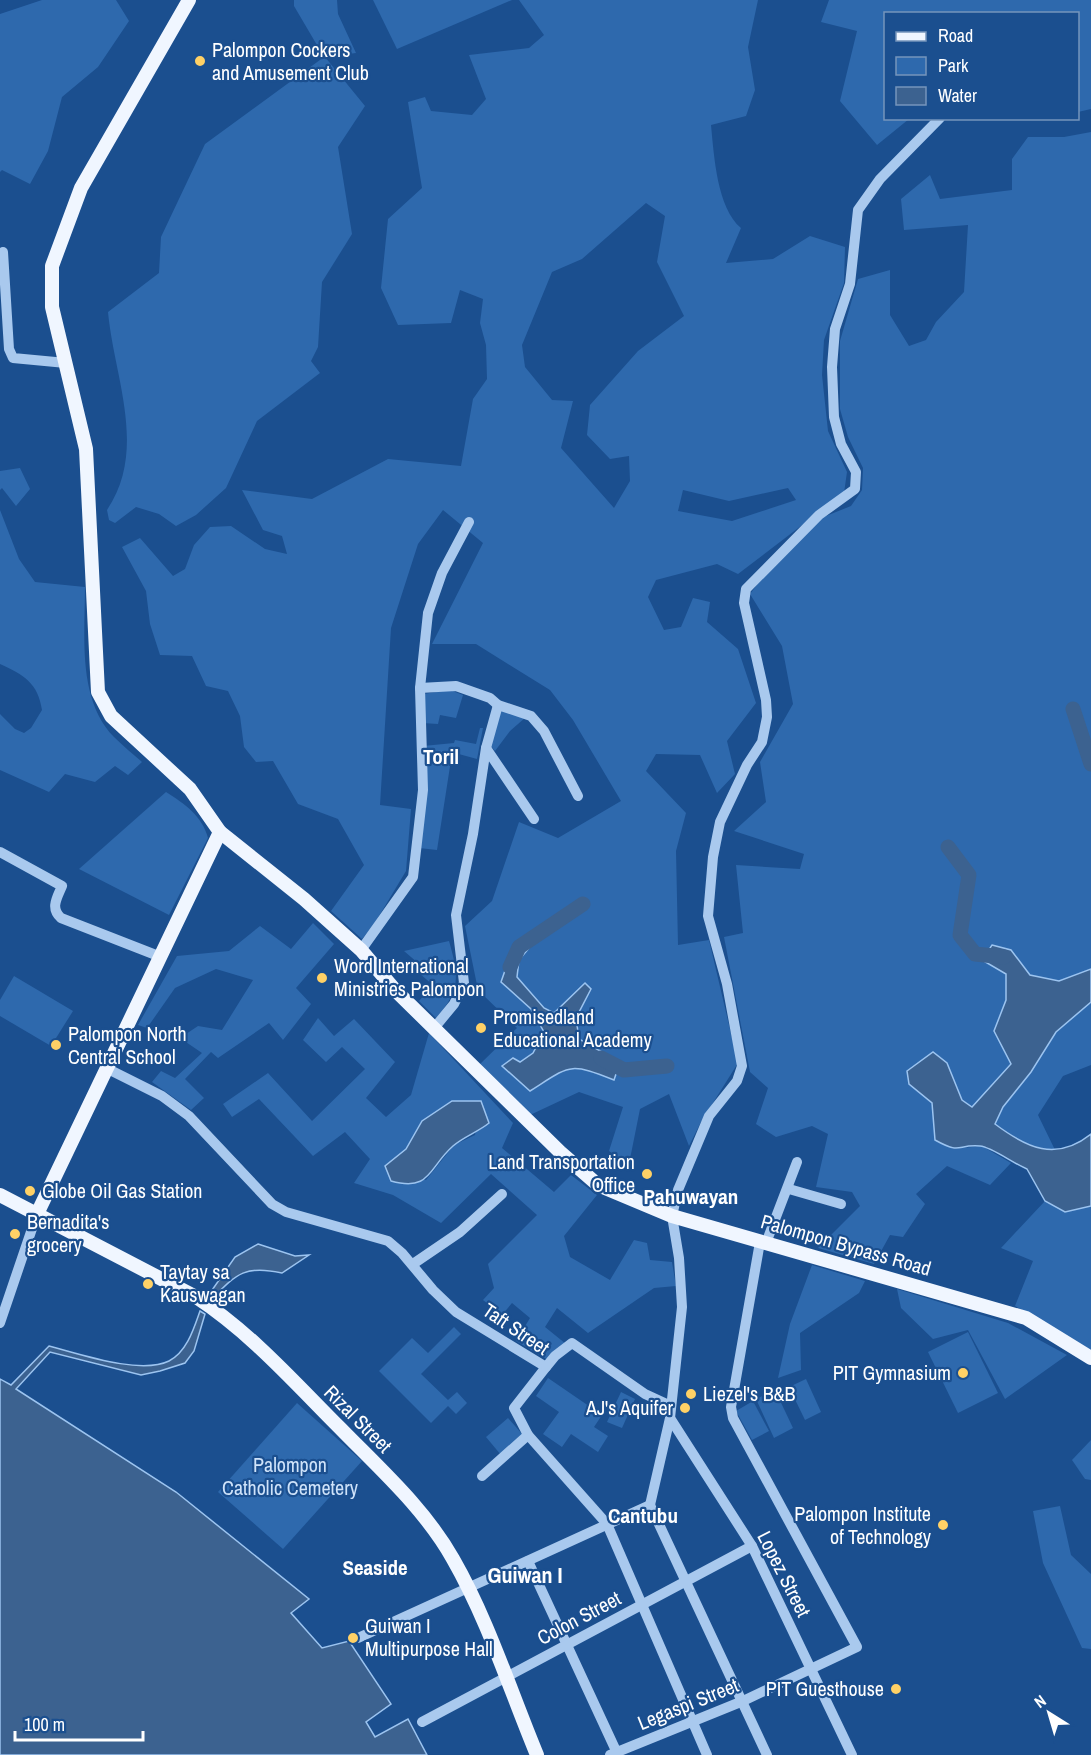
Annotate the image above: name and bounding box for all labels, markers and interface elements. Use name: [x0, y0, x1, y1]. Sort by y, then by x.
legend: [884, 12, 1079, 120]
text: Road: [938, 23, 973, 48]
place label: Palompon Cockers and Amusement Club: [212, 36, 369, 86]
text: Park: [938, 53, 969, 78]
marker: Palompon Cockers and Amusement Club: [193, 54, 207, 68]
text: Water: [938, 83, 977, 108]
district label: Toril: [423, 742, 459, 771]
place label: Word International Ministries Palompon: [334, 952, 484, 1002]
marker: Word International Ministries Palompon: [315, 971, 329, 985]
place label: Promisedland Educational Academy: [493, 1003, 652, 1053]
place label: Palompon North Central School: [68, 1020, 187, 1070]
marker: Promisedland Educational Academy: [474, 1021, 488, 1035]
marker: Palompon North Central School: [49, 1038, 63, 1052]
place label: Land Transportation Office: [488, 1148, 635, 1198]
marker: Land Transportation Office: [640, 1167, 654, 1181]
place label: Globe Oil Gas Station: [42, 1177, 202, 1204]
district label: Pahuwayan: [644, 1182, 738, 1211]
marker: Globe Oil Gas Station: [23, 1184, 37, 1198]
street label: Palompon Bypass Road: [758, 1207, 934, 1282]
place label: Bernadita's grocery: [27, 1208, 109, 1258]
marker: Bernadita's grocery: [8, 1227, 22, 1241]
place label: Taytay sa Kauswagan: [160, 1258, 246, 1308]
marker: Taytay sa Kauswagan: [141, 1277, 155, 1291]
street label: Taft Street: [478, 1296, 555, 1361]
place label: PIT Gymnasium: [833, 1359, 951, 1386]
marker: PIT Gymnasium: [956, 1366, 970, 1380]
street label: Rizal Street: [319, 1379, 399, 1459]
place label: Liezel's B&B: [703, 1380, 796, 1407]
marker: Liezel's B&B: [684, 1387, 698, 1401]
place label: AJ's Aquifer: [585, 1394, 674, 1421]
marker: AJ's Aquifer: [678, 1401, 692, 1415]
park label: Palompon Catholic Cemetery: [222, 1451, 359, 1501]
place label: Palompon Institute of Technology: [794, 1500, 932, 1550]
district label: Cantubu: [608, 1501, 678, 1530]
marker: Palompon Institute of Technology: [936, 1518, 950, 1532]
street label: Lopez Street: [751, 1526, 818, 1622]
district label: Seaside: [342, 1553, 408, 1582]
district label: Guiwan I: [487, 1560, 563, 1590]
street label: Colon Street: [532, 1584, 626, 1651]
place label: Guiwan I Multipurpose Hall: [365, 1612, 493, 1662]
marker: Guiwan I Multipurpose Hall: [346, 1631, 360, 1645]
street label: Legaspi Street: [633, 1671, 743, 1736]
place label: PIT Guesthouse: [766, 1675, 884, 1702]
marker: PIT Guesthouse: [889, 1682, 903, 1696]
north arrow: [1019, 1683, 1079, 1743]
text: N: [1030, 1689, 1050, 1713]
scale bar: [15, 1704, 142, 1742]
text: 100 m: [24, 1712, 65, 1737]

